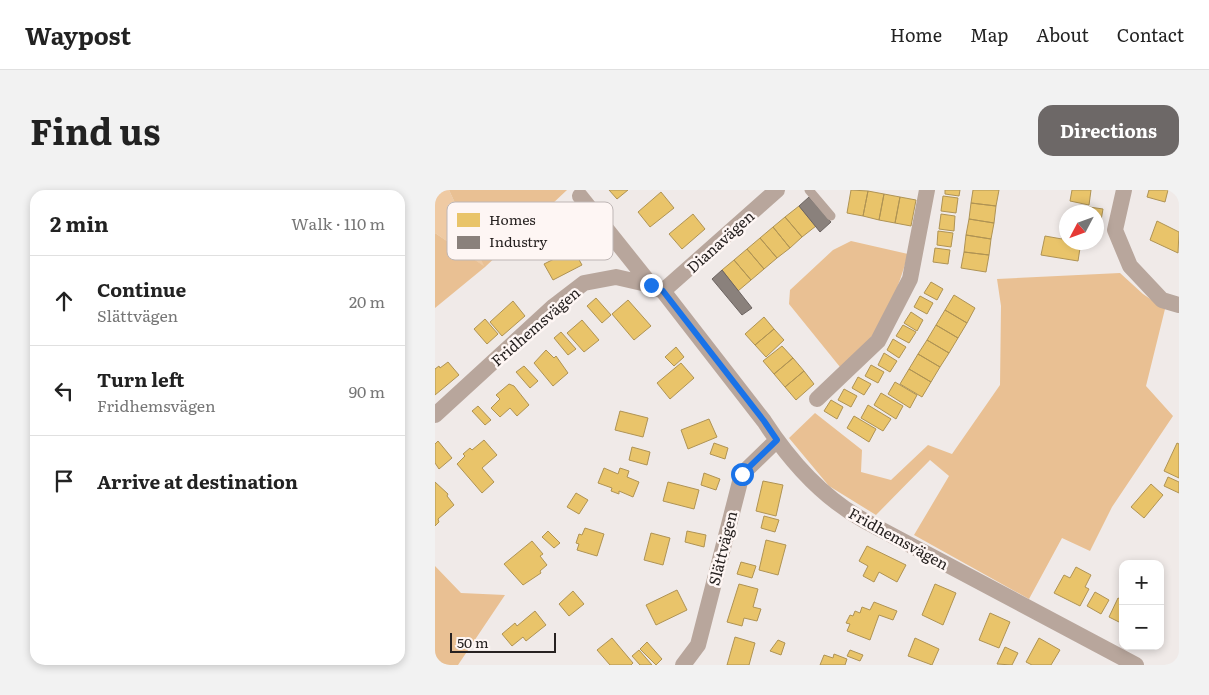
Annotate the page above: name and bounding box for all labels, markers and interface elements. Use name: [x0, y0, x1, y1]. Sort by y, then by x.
text: Waypost: [25, 17, 131, 52]
text: Home: [890, 21, 942, 48]
text: Map: [970, 21, 1008, 48]
text: About: [1036, 21, 1089, 48]
text: Contact: [1117, 21, 1184, 48]
text: Find us: [30, 104, 160, 156]
button: Directions: [1038, 105, 1179, 156]
legend: [447, 202, 613, 260]
street label: Dianavägen: [681, 204, 759, 278]
north arrow: [1059, 205, 1104, 250]
text: 2 min: [50, 207, 109, 238]
text: Homes: [489, 209, 536, 229]
text: Walk · 110 m: [291, 211, 385, 235]
text: Industry: [489, 231, 548, 251]
route end: [640, 274, 663, 297]
text: Continue: [97, 275, 186, 303]
street label: Fridhemsvägen: [486, 281, 585, 371]
icon: ahead: [50, 287, 78, 315]
text: 20 m: [349, 289, 385, 313]
text: Slättvägen: [97, 303, 178, 327]
text: Turn left: [97, 365, 184, 393]
icon: left: [50, 377, 78, 405]
text: 90 m: [349, 379, 385, 403]
text: Fridhemsvägen: [97, 393, 215, 417]
route start: [731, 463, 754, 486]
icon: arrive: [50, 467, 78, 495]
text: Arrive at destination: [97, 467, 298, 495]
street label: Fridhemsvägen: [845, 501, 953, 575]
street label: Slättvägen: [702, 508, 742, 588]
map controls: [1119, 560, 1164, 650]
button: +: [1119, 560, 1164, 605]
button: −: [1119, 605, 1164, 650]
scale bar: [450, 630, 556, 653]
text: 50 m: [457, 632, 489, 652]

